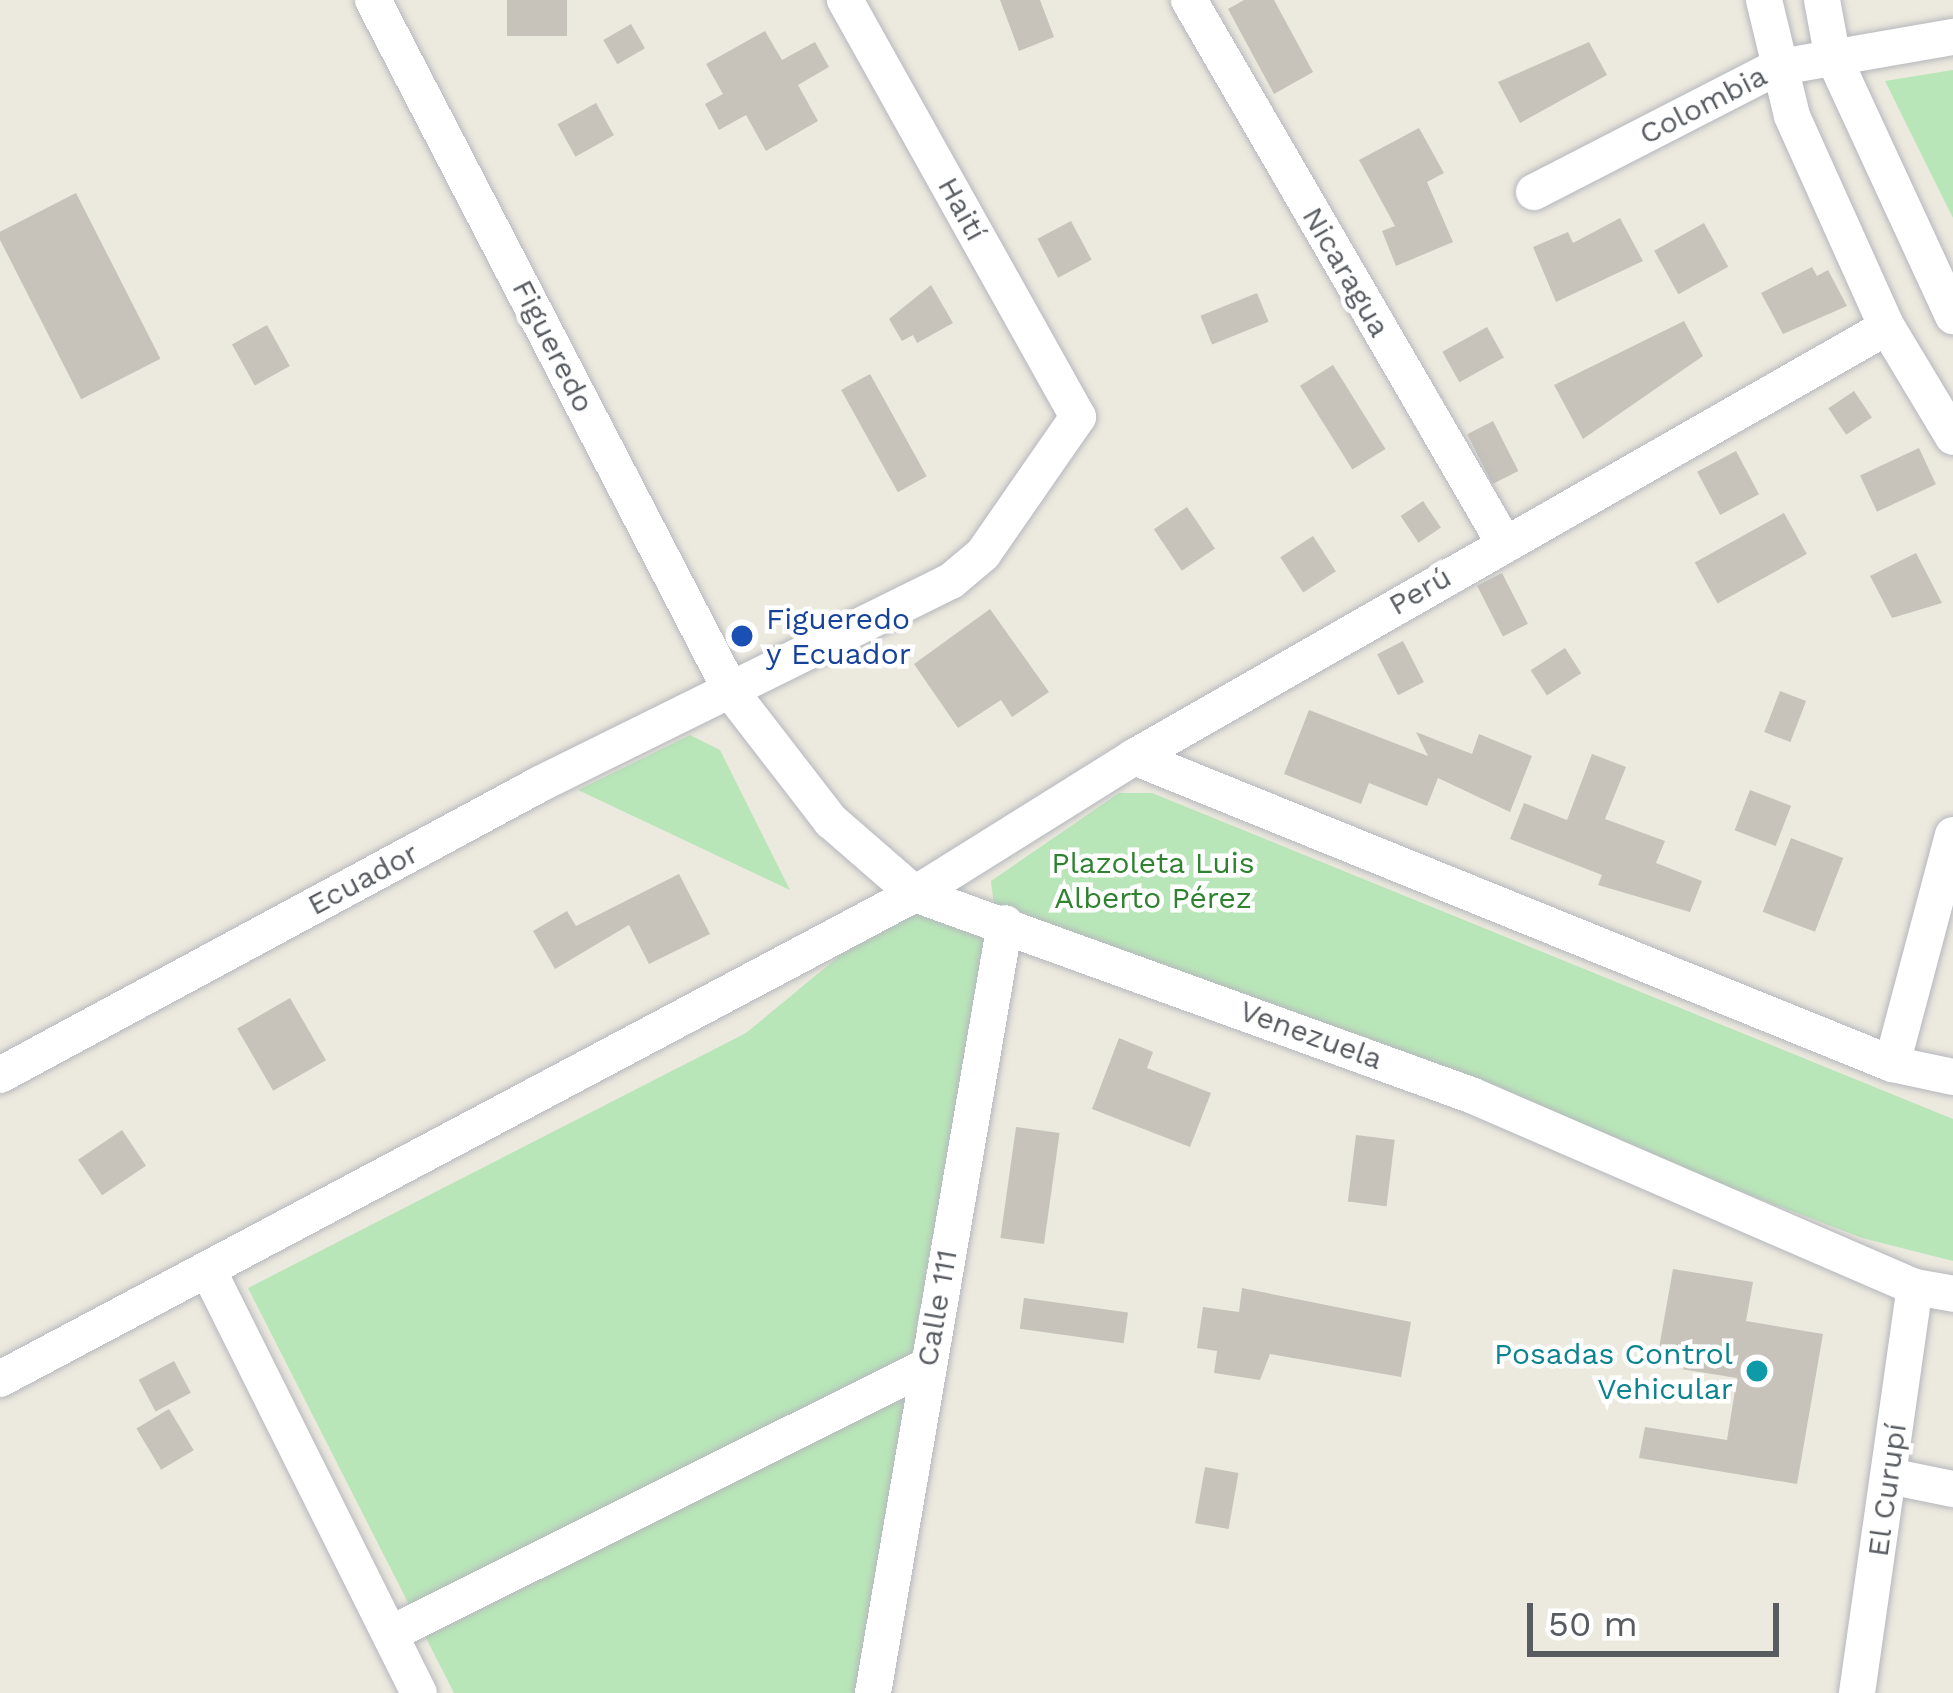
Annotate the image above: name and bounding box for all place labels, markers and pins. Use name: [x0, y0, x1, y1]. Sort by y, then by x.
place label: Figueredo y Ecuador: [766, 601, 912, 672]
marker: Figueredo y Ecuador: [729, 623, 755, 649]
place label: Posadas Control Vehicular: [1494, 1336, 1733, 1406]
marker: Posadas Control Vehicular: [1744, 1358, 1770, 1384]

